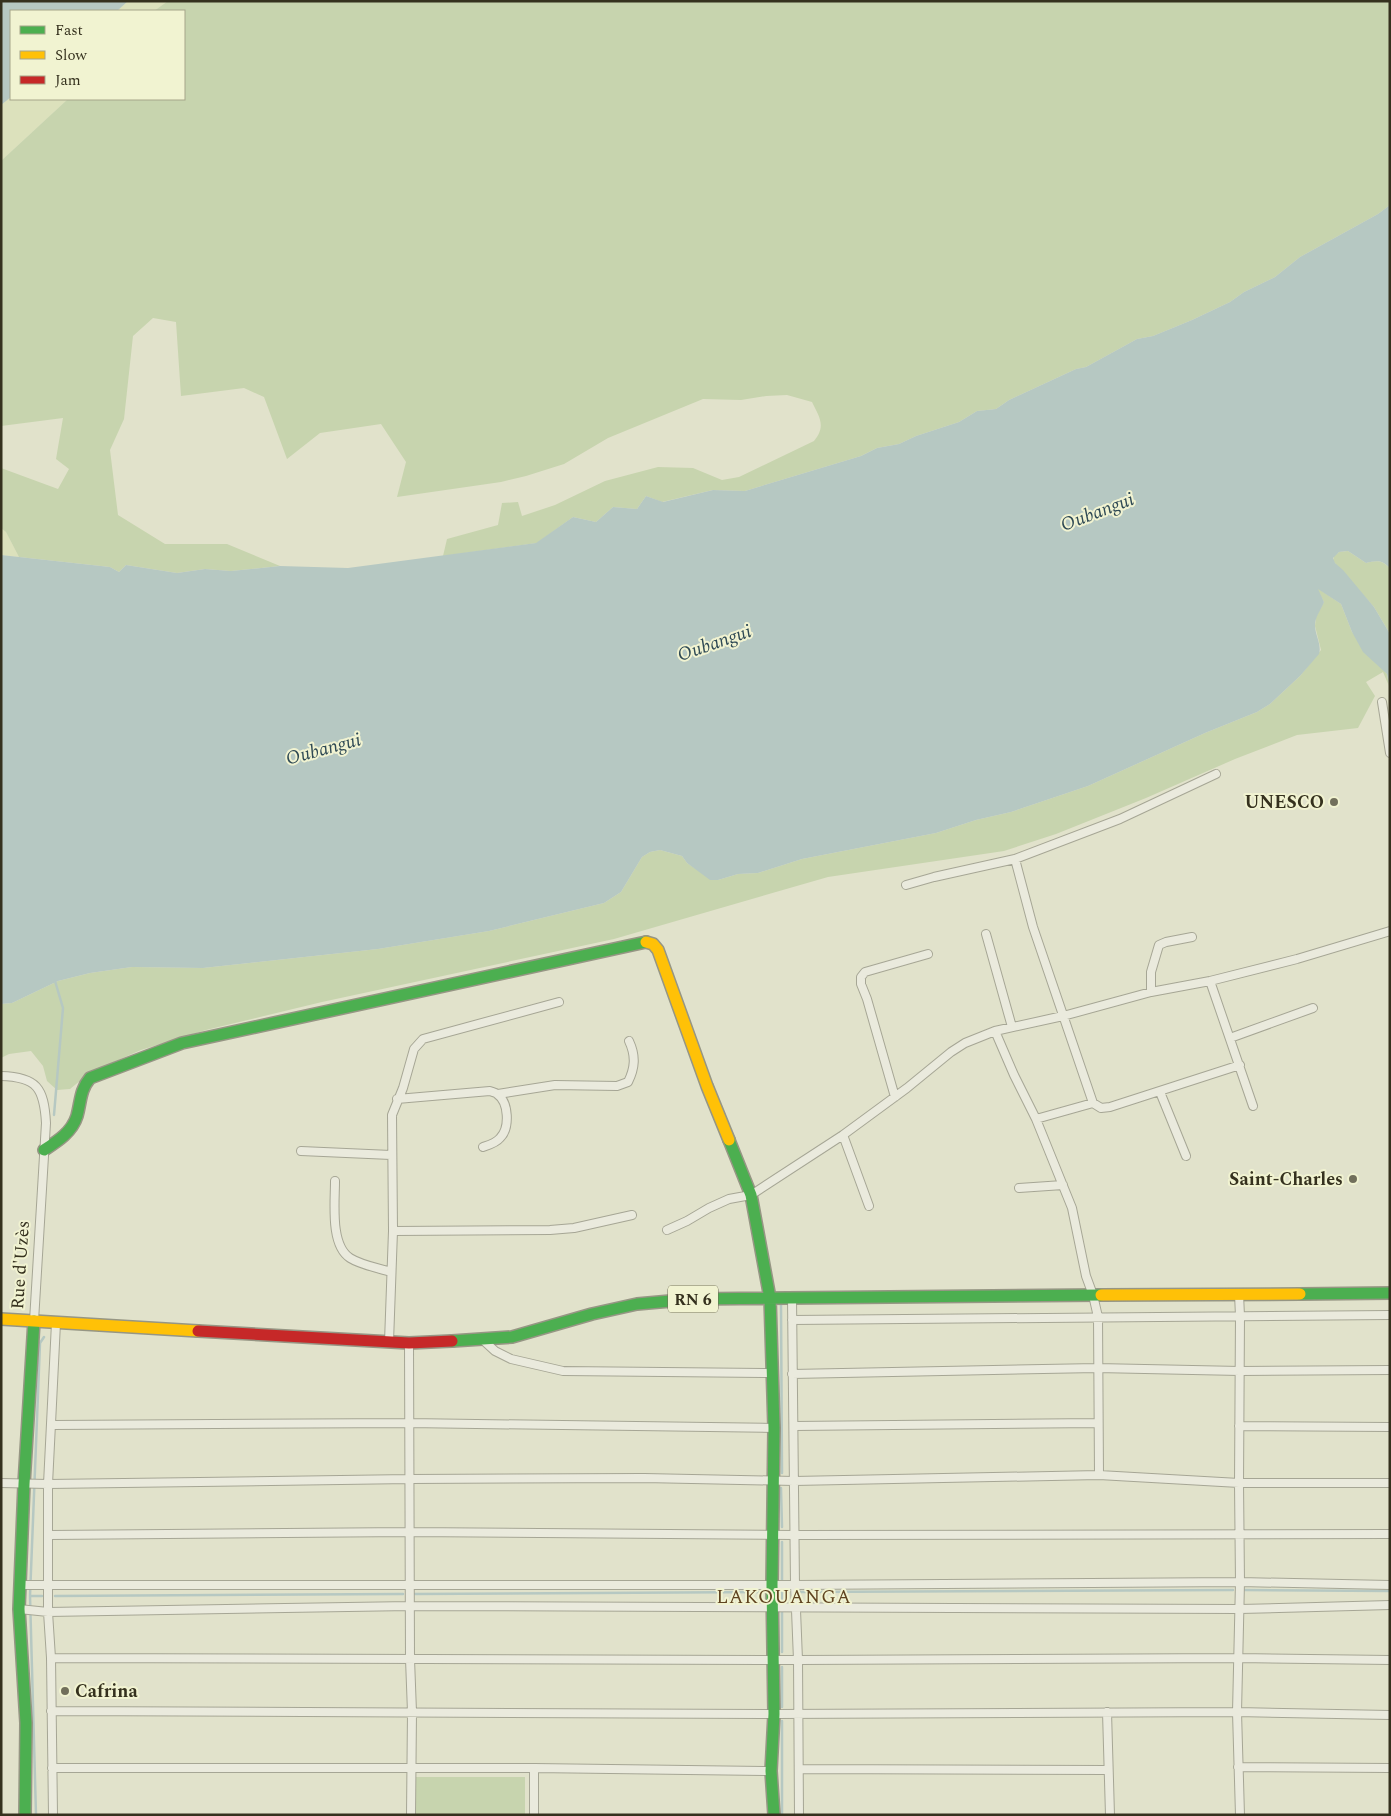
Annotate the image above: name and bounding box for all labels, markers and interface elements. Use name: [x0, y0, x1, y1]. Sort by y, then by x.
legend: [10, 10, 185, 100]
text: Fast: [55, 19, 83, 42]
text: Slow: [55, 44, 87, 67]
text: Jam: [55, 69, 81, 92]
water label: Oubangui: [1056, 485, 1139, 540]
water label: Oubangui: [673, 617, 756, 670]
water label: Oubangui: [282, 725, 364, 773]
place label: UNESCO: [1245, 789, 1324, 816]
marker: UNESCO: [1328, 796, 1340, 808]
place label: Saint-Charles: [1229, 1166, 1343, 1193]
marker: Saint-Charles: [1347, 1173, 1359, 1185]
street label: Rue d'Uzès: [4, 1220, 37, 1310]
road number: RN 6: [668, 1286, 718, 1312]
district label: LAKOUANGA: [716, 1583, 852, 1612]
place label: Cafrina: [75, 1678, 138, 1705]
marker: Cafrina: [59, 1685, 71, 1697]

